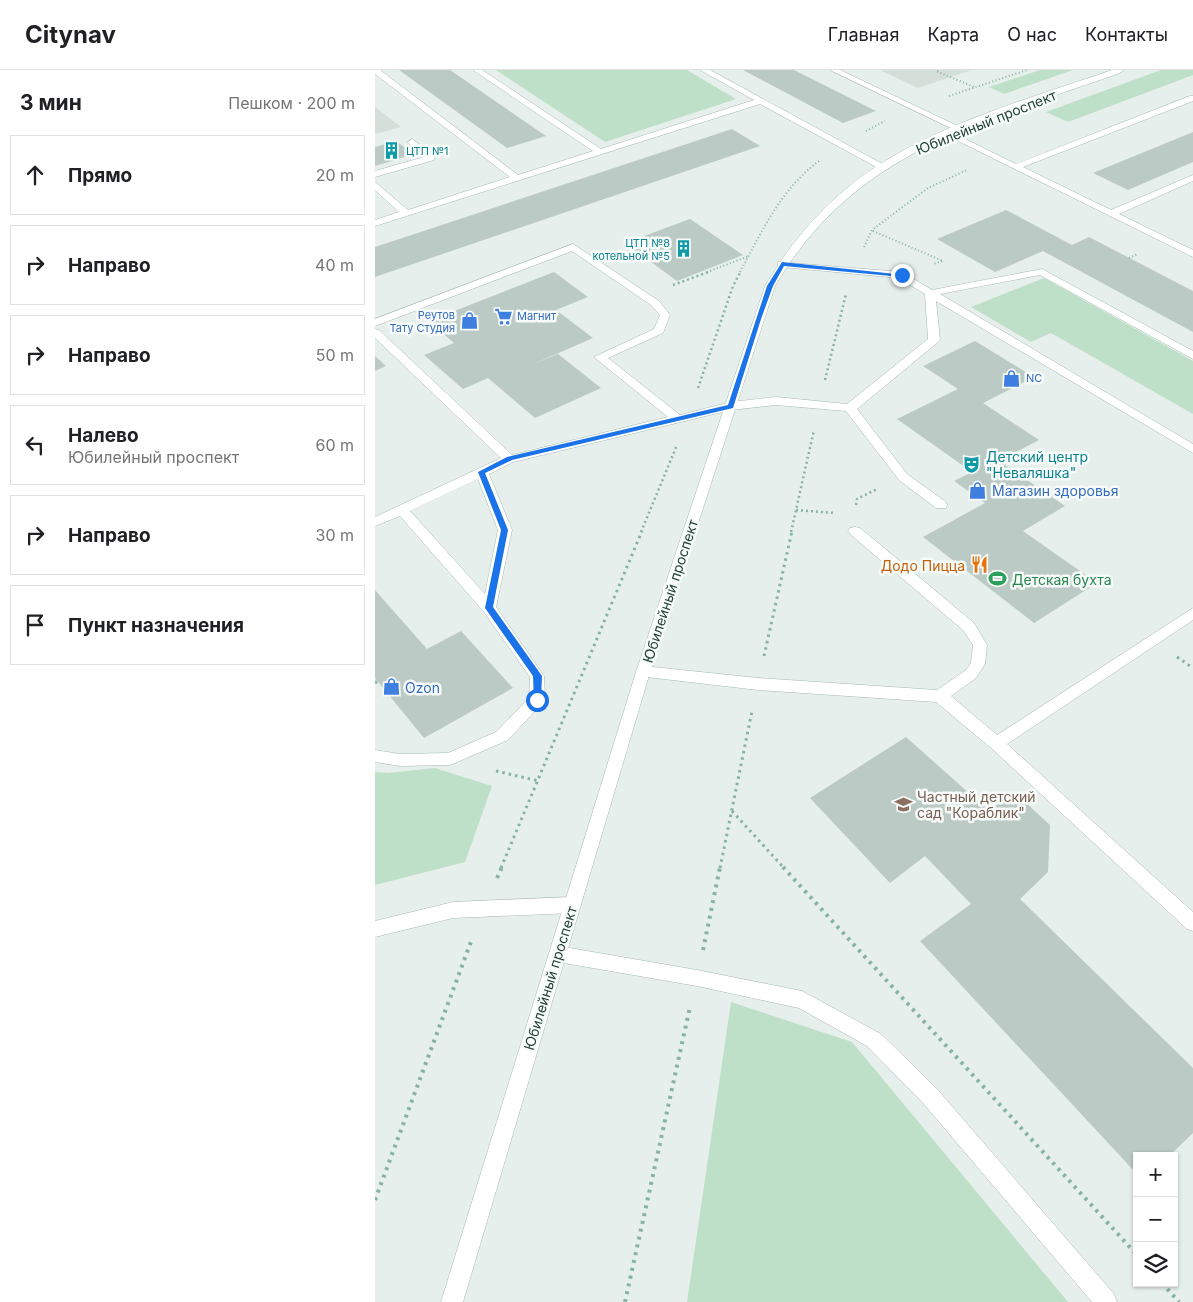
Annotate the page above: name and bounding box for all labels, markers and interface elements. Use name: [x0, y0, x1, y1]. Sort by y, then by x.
text: Citynav: [25, 20, 116, 49]
text: Главная: [828, 24, 899, 45]
text: Карта: [927, 24, 979, 45]
text: О нас: [1007, 24, 1057, 45]
text: Контакты: [1085, 24, 1168, 45]
street label: Юбилейный проспект: [913, 86, 1059, 158]
text: 3 мин: [20, 90, 82, 115]
text: Пешком · 200 m: [228, 93, 355, 113]
building icon: ЦТП №1: [382, 141, 402, 161]
place label: ЦТП №1: [406, 144, 448, 158]
icon: ahead: [21, 161, 49, 189]
text: Прямо: [68, 164, 132, 187]
text: 20 m: [316, 165, 354, 185]
place label: ЦТП №8 котельной №5: [592, 236, 670, 263]
building icon: ЦТП №8 котельной №5: [674, 239, 694, 259]
icon: right: [21, 251, 49, 279]
text: Направо: [68, 254, 151, 277]
text: 40 m: [315, 255, 354, 275]
route end: [891, 264, 914, 287]
supermarket icon: Магнит: [493, 306, 513, 326]
place label: Реутов Тату Студия: [389, 308, 455, 335]
place label: Магнит: [517, 309, 557, 323]
shop icon: Реутов Тату Студия: [459, 311, 479, 331]
icon: right: [21, 341, 49, 369]
text: Направо: [68, 344, 151, 367]
text: 50 m: [316, 345, 354, 365]
shop icon: NC: [1002, 368, 1022, 388]
place label: NC: [1026, 371, 1042, 385]
text: Налево: [68, 424, 139, 447]
icon: left: [21, 431, 49, 459]
text: 60 m: [315, 435, 354, 455]
text: Юбилейный проспект: [68, 447, 239, 467]
place label: Детский центр "Неваляшка": [986, 448, 1088, 481]
theatre icon: Детский центр "Неваляшка": [962, 454, 982, 474]
shop icon: Магазин здоровья: [968, 480, 988, 500]
place label: Магазин здоровья: [992, 482, 1118, 499]
street label: Юбилейный проспект: [639, 517, 701, 665]
icon: right: [21, 521, 49, 549]
text: Направо: [68, 524, 151, 547]
text: 30 m: [316, 525, 354, 545]
restaurant icon: Додо Пицца: [969, 555, 989, 575]
place label: Додо Пицца: [881, 557, 965, 574]
sports icon: Детская бухта: [988, 569, 1008, 589]
place label: Детская бухта: [1012, 571, 1112, 588]
icon: arrive: [21, 611, 49, 639]
text: Пункт назначения: [68, 614, 244, 637]
shop icon: Ozon: [381, 677, 401, 697]
place label: Ozon: [405, 679, 440, 696]
route start: [526, 689, 549, 712]
place label: Частный детский сад "Кораблик": [917, 788, 1036, 821]
school or university icon: Частный детский сад "Кораблик": [893, 794, 913, 814]
street label: Юбилейный проспект: [520, 903, 580, 1052]
map controls: [1133, 1152, 1178, 1287]
button: +: [1133, 1152, 1178, 1197]
button: −: [1133, 1197, 1178, 1242]
button: layers: [1133, 1242, 1178, 1287]

